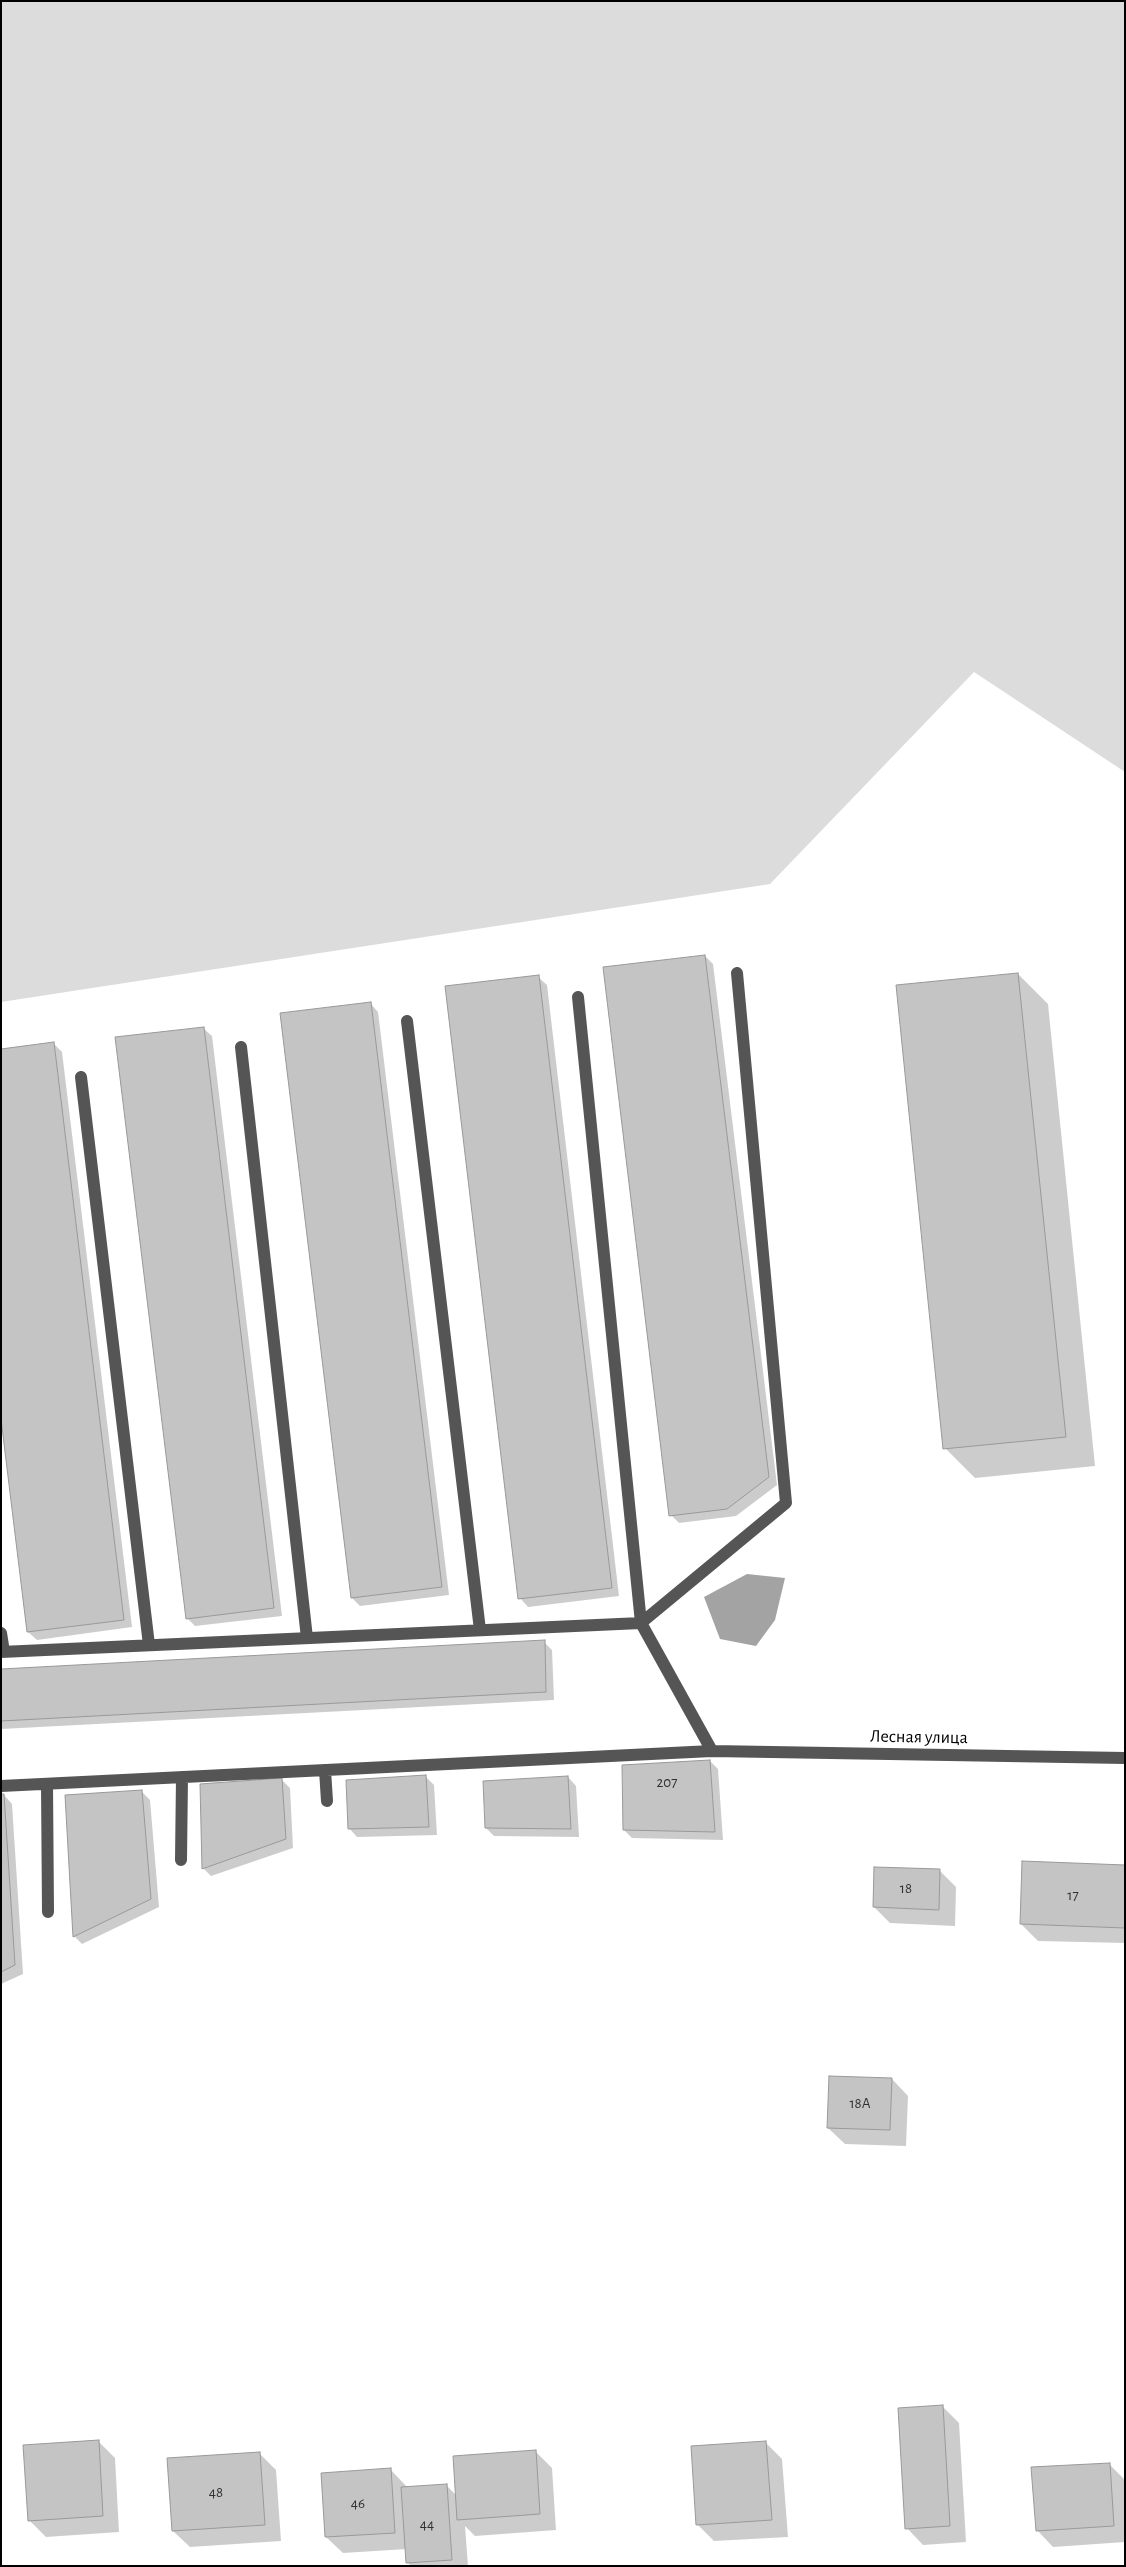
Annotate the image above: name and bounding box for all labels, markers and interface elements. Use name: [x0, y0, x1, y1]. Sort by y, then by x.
street label: Лесная улица: [870, 1725, 968, 1749]
house number: 207: [657, 1773, 677, 1791]
house number: 18: [900, 1879, 912, 1897]
house number: 17: [1067, 1886, 1079, 1904]
house number: 18А: [849, 2094, 871, 2112]
house number: 48: [209, 2483, 223, 2501]
house number: 46: [351, 2494, 365, 2512]
house number: 44: [420, 2515, 434, 2533]

